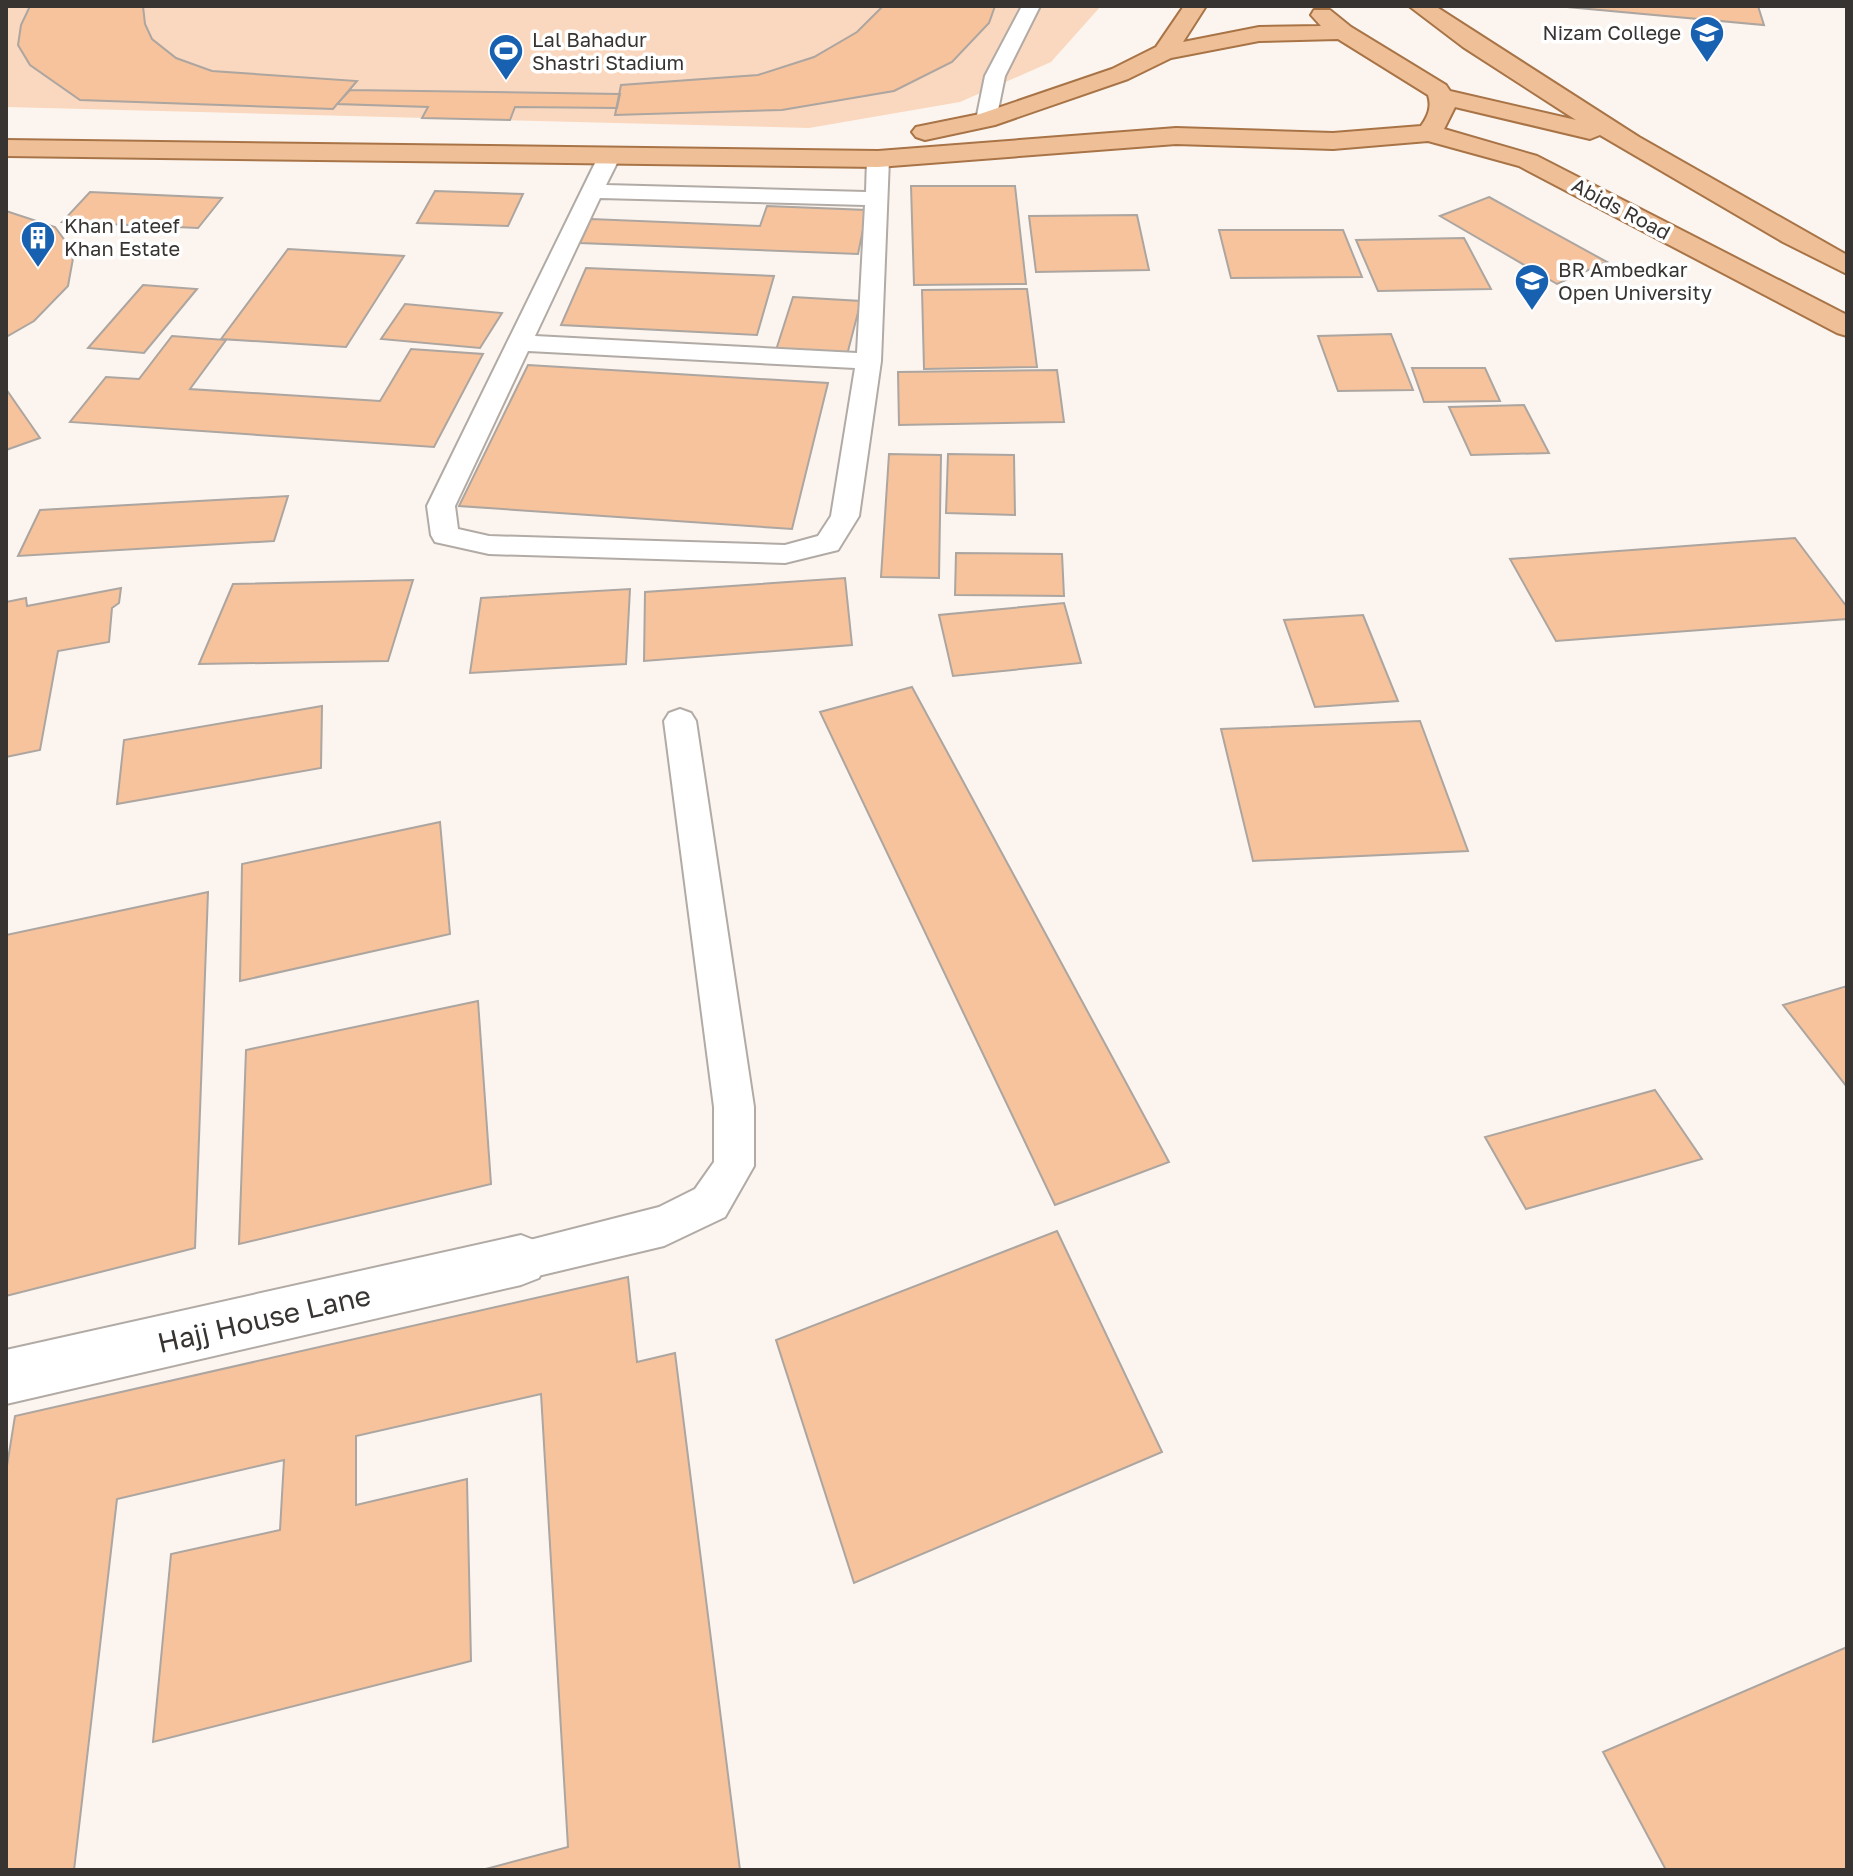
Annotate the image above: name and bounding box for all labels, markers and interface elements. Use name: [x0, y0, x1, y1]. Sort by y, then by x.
school or university icon: Nizam College: [1688, 14, 1726, 64]
place label: Nizam College: [1543, 20, 1681, 44]
place label: Lal Bahadur Shastri Stadium: [532, 27, 684, 74]
sports icon: Lal Bahadur Shastri Stadium: [487, 32, 525, 82]
street label: Abids Road: [1568, 172, 1675, 244]
place label: Khan Lateef Khan Estate: [64, 213, 180, 260]
building icon: Khan Lateef Khan Estate: [19, 219, 57, 269]
place label: BR Ambedkar Open University: [1558, 257, 1712, 304]
school or university icon: BR Ambedkar Open University: [1513, 262, 1551, 312]
street label: Hajj House Lane: [154, 1278, 374, 1359]

